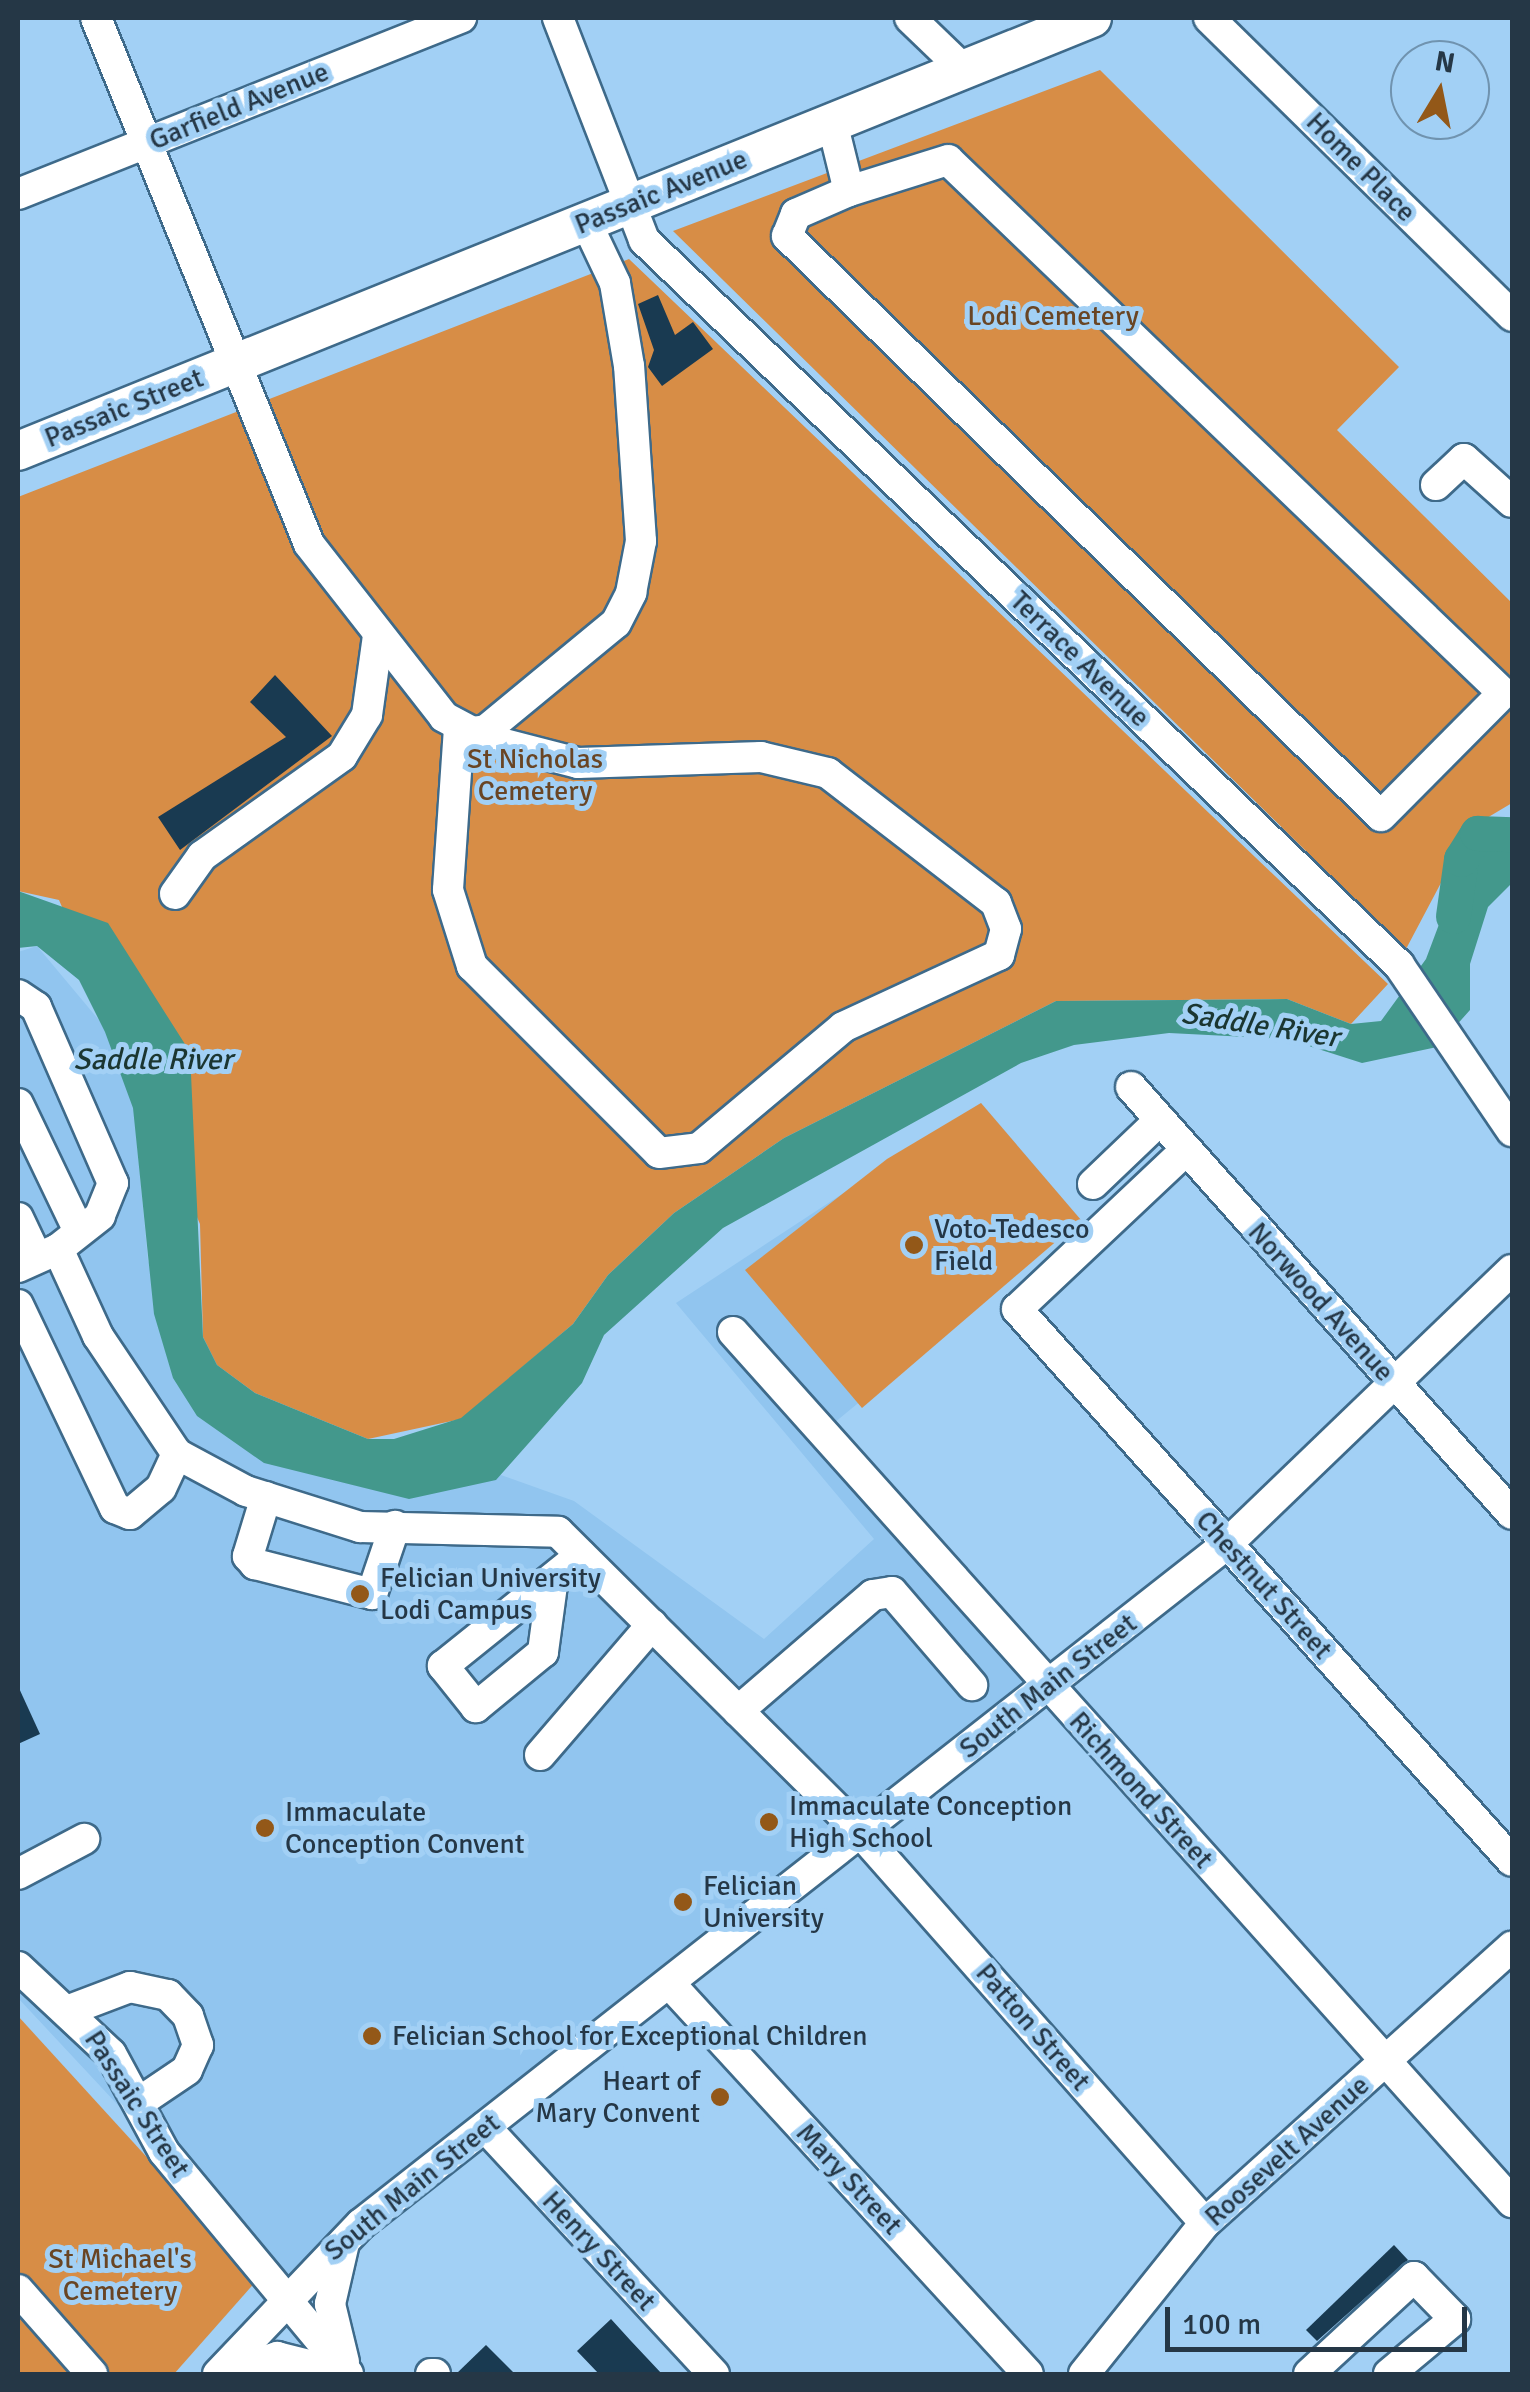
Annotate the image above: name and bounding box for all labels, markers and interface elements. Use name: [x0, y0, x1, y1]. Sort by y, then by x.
north arrow: [1390, 40, 1490, 140]
text: N: [1432, 44, 1457, 81]
street label: Garfield Avenue: [145, 55, 333, 157]
street label: Home Place: [1299, 105, 1423, 229]
street label: Passaic Avenue: [570, 142, 752, 242]
park label: Lodi Cemetery: [967, 299, 1139, 333]
street label: Passaic Street: [40, 361, 208, 455]
street label: Terrace Avenue: [1003, 584, 1157, 734]
park label: St Nicholas Cemetery: [467, 742, 603, 808]
water label: Saddle River: [1179, 996, 1341, 1056]
water label: Saddle River: [74, 1042, 232, 1078]
place label: Voto-Tedesco Field: [934, 1212, 1090, 1278]
street label: Norwood Avenue: [1241, 1216, 1401, 1388]
marker: Voto-Tedesco Field: [903, 1234, 925, 1256]
street label: Chestnut Street: [1189, 1504, 1339, 1666]
place label: Felician University Lodi Campus: [380, 1561, 601, 1627]
marker: Felician University Lodi Campus: [349, 1583, 371, 1605]
street label: South Main Street: [953, 1606, 1143, 1766]
street label: Richmond Street: [1062, 1705, 1220, 1875]
place label: Immaculate Conception High School: [789, 1789, 1072, 1855]
place label: Immaculate Conception Convent: [285, 1795, 525, 1861]
marker: Immaculate Conception High School: [758, 1811, 780, 1833]
marker: Immaculate Conception Convent: [254, 1817, 276, 1839]
place label: Felician University: [703, 1869, 824, 1935]
marker: Felician University: [672, 1891, 694, 1913]
street label: Patton Street: [969, 1957, 1097, 2097]
place label: Felician School for Exceptional Children: [392, 2019, 868, 2053]
street label: Passaic Street: [77, 2024, 197, 2184]
marker: Felician School for Exceptional Children: [361, 2025, 383, 2047]
place label: Heart of Mary Convent: [535, 2064, 700, 2130]
street label: Roosevelt Avenue: [1198, 2069, 1376, 2233]
marker: Heart of Mary Convent: [709, 2086, 731, 2108]
street label: South Main Street: [318, 2106, 506, 2268]
street label: Mary Street: [789, 2116, 909, 2242]
street label: Henry Street: [535, 2184, 663, 2318]
park label: St Michael's Cemetery: [48, 2242, 192, 2308]
scale bar: [1170, 2287, 1472, 2349]
text: 100 m: [1182, 2306, 1261, 2343]

